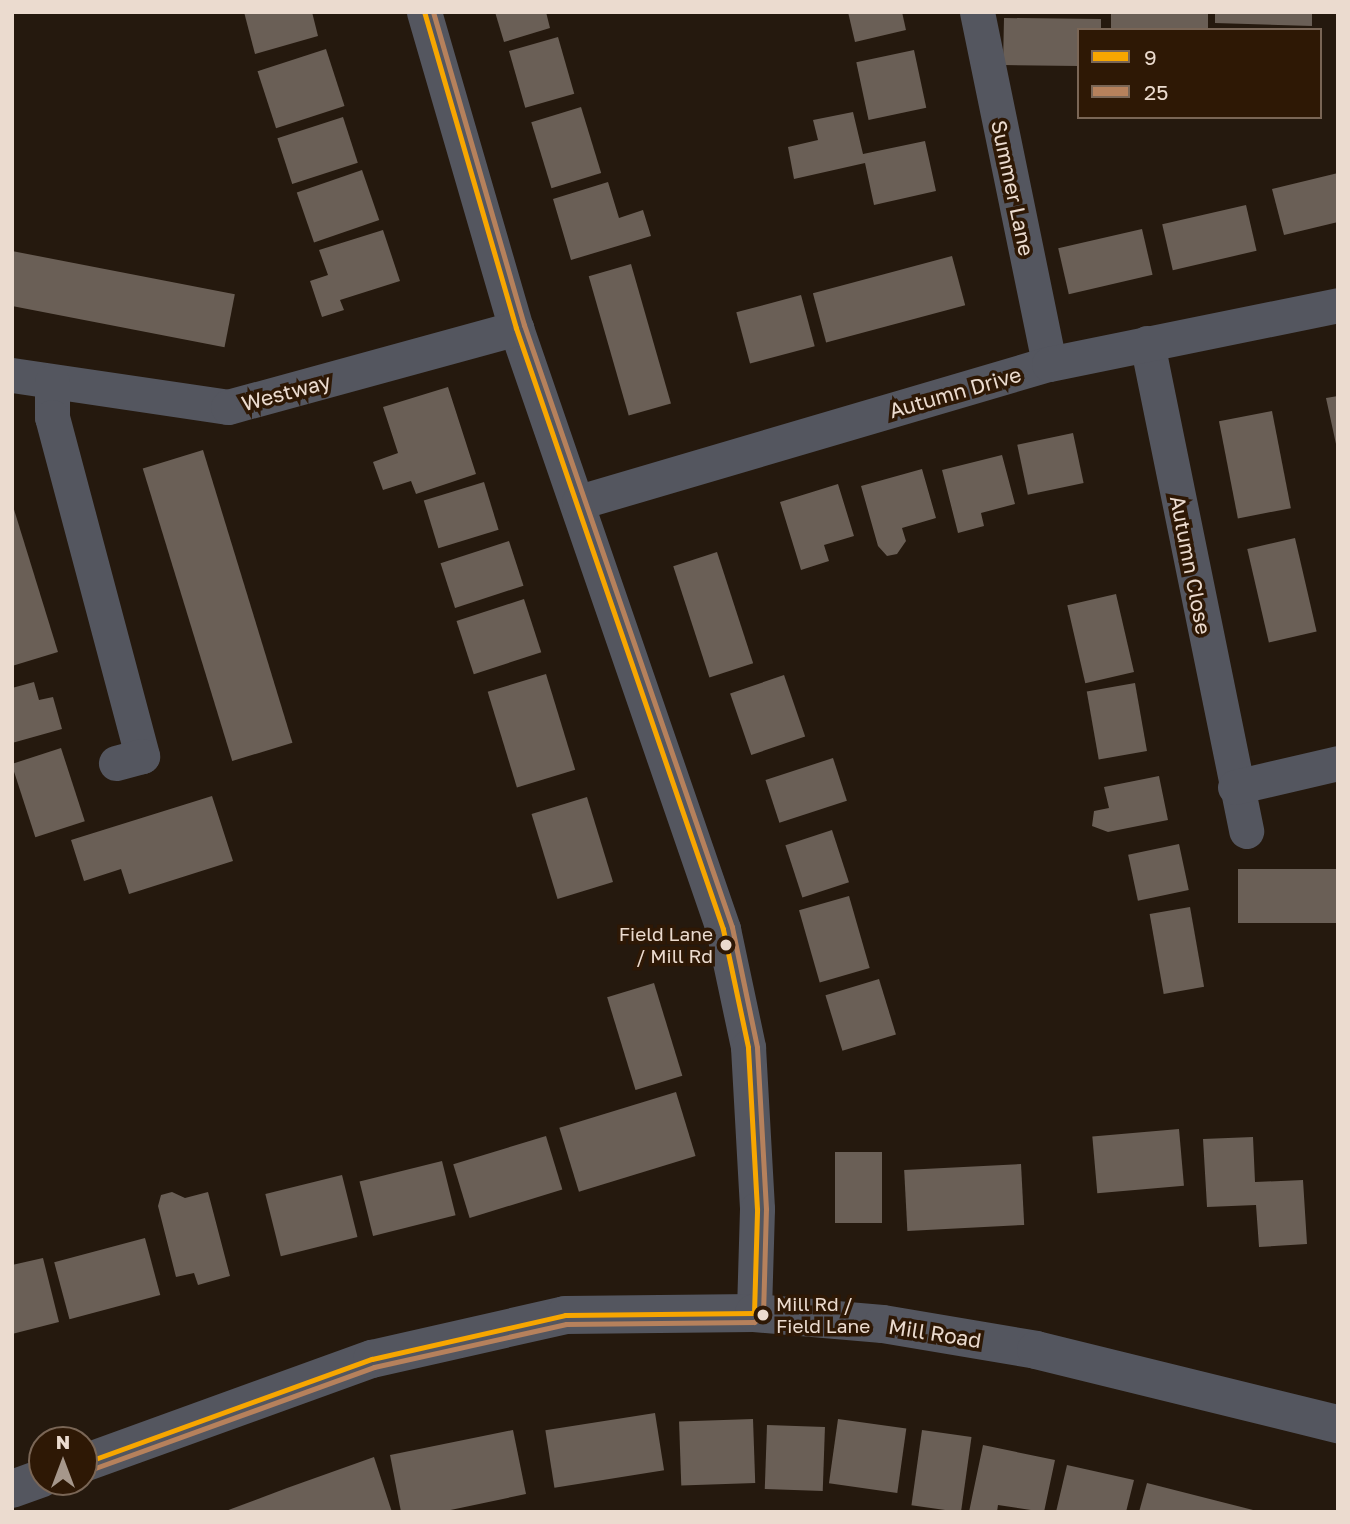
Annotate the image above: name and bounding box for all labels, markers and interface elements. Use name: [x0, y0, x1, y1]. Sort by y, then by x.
legend: [1077, 28, 1322, 119]
text: 9: [1144, 44, 1157, 70]
text: 25: [1144, 79, 1168, 105]
street label: Summer Lane: [986, 118, 1040, 258]
street label: Autumn Drive: [886, 361, 1024, 423]
street label: Westway: [239, 368, 333, 416]
street label: Autumn Close: [1165, 493, 1217, 637]
place label: Field Lane / Mill Rd: [619, 923, 713, 967]
marker: Field Lane / Mill Rd: [719, 938, 733, 952]
place label: Mill Rd / Field Lane: [776, 1293, 870, 1337]
marker: Mill Rd / Field Lane: [756, 1308, 770, 1322]
street label: Mill Road: [887, 1313, 983, 1353]
north arrow: [28, 1426, 98, 1496]
text: N: [56, 1430, 70, 1453]

